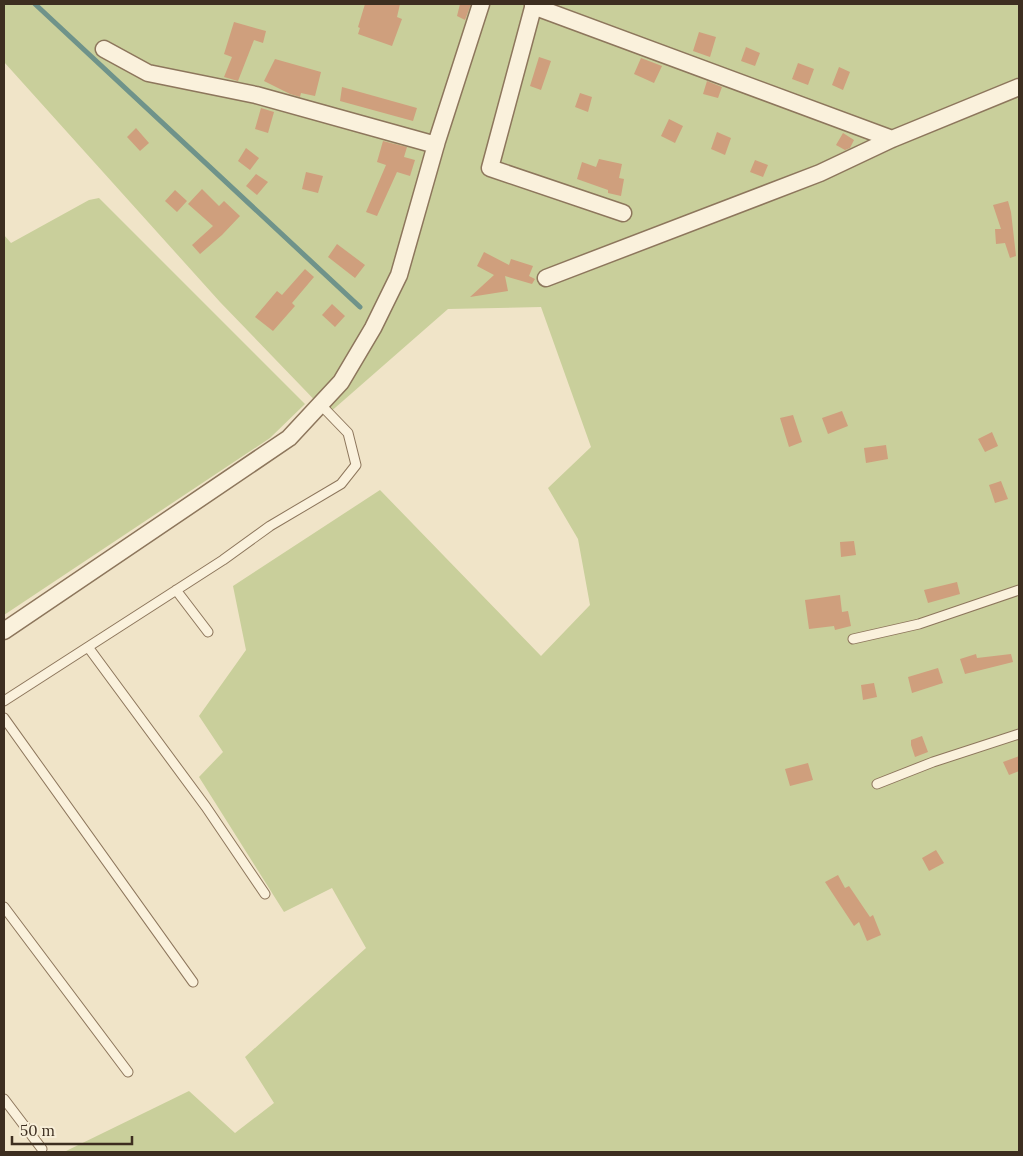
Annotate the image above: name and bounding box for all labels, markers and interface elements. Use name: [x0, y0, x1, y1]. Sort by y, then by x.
scale bar: [12, 1114, 132, 1146]
text: 50 m: [20, 1121, 55, 1140]

